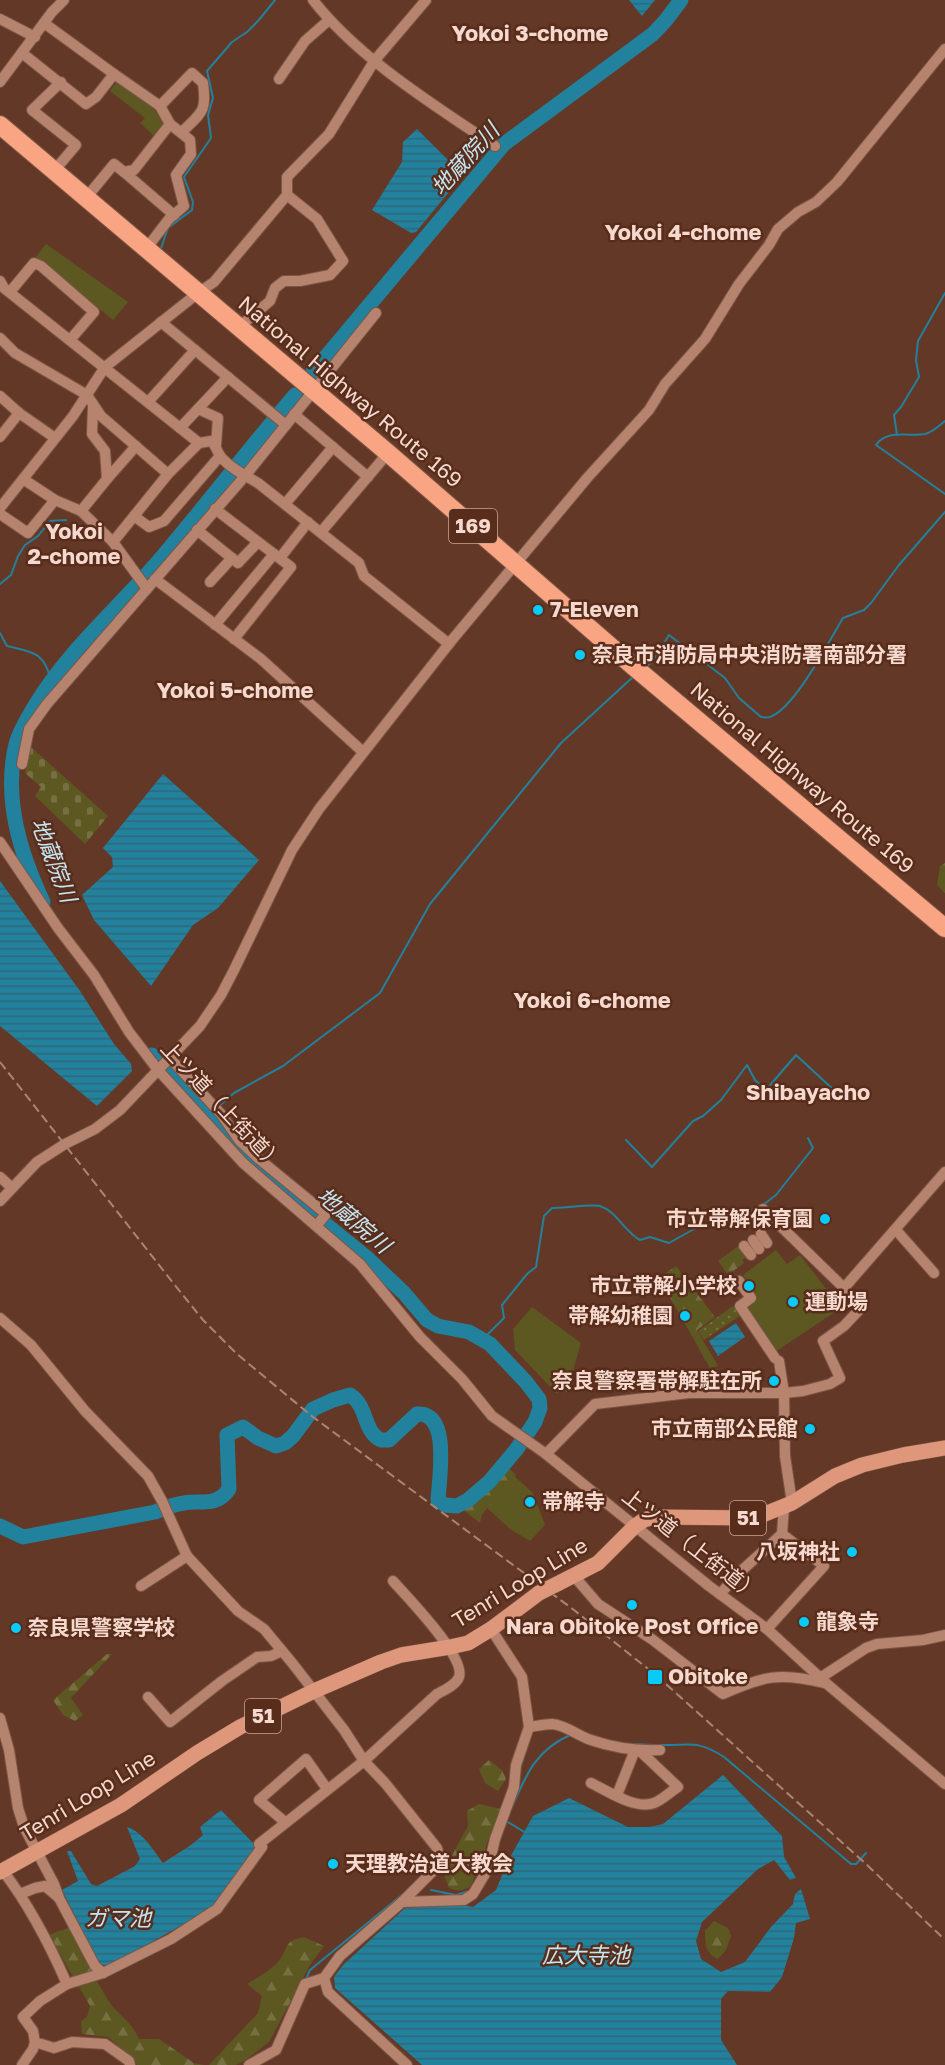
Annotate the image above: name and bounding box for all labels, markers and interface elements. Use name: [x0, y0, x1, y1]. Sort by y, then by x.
district label: Yokoi 3-chome: [452, 19, 608, 46]
water label: 地蔵院川: [425, 115, 505, 200]
district label: Yokoi 4-chome: [604, 218, 762, 245]
street label: National Highway Route 169: [233, 290, 468, 492]
road number: 169: [449, 509, 497, 543]
district label: Yokoi 2-chome: [27, 517, 121, 569]
place label: 7-Eleven: [550, 596, 639, 622]
marker: 7-Eleven: [531, 603, 545, 617]
place label: 奈良市消防局中央消防署南部分署: [592, 641, 907, 667]
marker: 奈良市消防局中央消防署南部分署: [573, 648, 587, 662]
district label: Yokoi 5-chome: [157, 676, 313, 703]
street label: National Highway Route 169: [685, 676, 920, 878]
water label: 地蔵院川: [26, 814, 84, 908]
district label: Yokoi 6-chome: [513, 986, 671, 1013]
street label: 上ツ道（上街道）: [156, 1035, 290, 1176]
district label: Shibayacho: [746, 1078, 870, 1105]
water label: 地蔵院川: [312, 1181, 398, 1260]
place label: 市立帯解保育園: [666, 1205, 813, 1231]
marker: 市立帯解保育園: [818, 1212, 832, 1226]
place label: 市立帯解小学校: [590, 1272, 737, 1298]
marker: 市立帯解小学校: [742, 1279, 756, 1293]
place label: 運動場: [805, 1288, 868, 1314]
marker: 運動場: [786, 1295, 800, 1309]
place label: 帯解幼稚園: [568, 1302, 673, 1328]
marker: 帯解幼稚園: [678, 1309, 692, 1323]
place label: 奈良警察署帯解駐在所: [552, 1367, 762, 1393]
marker: 奈良警察署帯解駐在所: [767, 1374, 781, 1388]
place label: 市立南部公民館: [651, 1415, 798, 1441]
marker: 市立南部公民館: [803, 1422, 817, 1436]
street label: 上ツ道（上街道）: [617, 1482, 766, 1606]
place label: 帯解寺: [542, 1488, 605, 1514]
marker: 帯解寺: [523, 1495, 537, 1509]
road number: 51: [730, 1501, 766, 1535]
street label: Tenri Loop Line: [447, 1532, 592, 1633]
place label: 八坂神社: [756, 1538, 840, 1564]
marker: 八坂神社: [845, 1545, 859, 1559]
marker: Nara Obitoke Post Office: [625, 1598, 639, 1612]
place label: 龍象寺: [816, 1608, 879, 1634]
place label: Nara Obitoke Post Office: [506, 1613, 758, 1639]
place label: 奈良県警察学校: [28, 1614, 175, 1640]
marker: 龍象寺: [797, 1615, 811, 1629]
marker: 奈良県警察学校: [9, 1621, 23, 1635]
place label: Obitoke: [668, 1663, 748, 1689]
marker: Obitoke: [646, 1668, 664, 1686]
road number: 51: [245, 1699, 281, 1733]
street label: Tenri Loop Line: [15, 1745, 160, 1846]
place label: 天理教治道大教会: [345, 1850, 513, 1876]
marker: 天理教治道大教会: [326, 1857, 340, 1871]
water label: ガマ池: [85, 1904, 153, 1931]
water label: 広大寺池: [542, 1941, 632, 1968]

